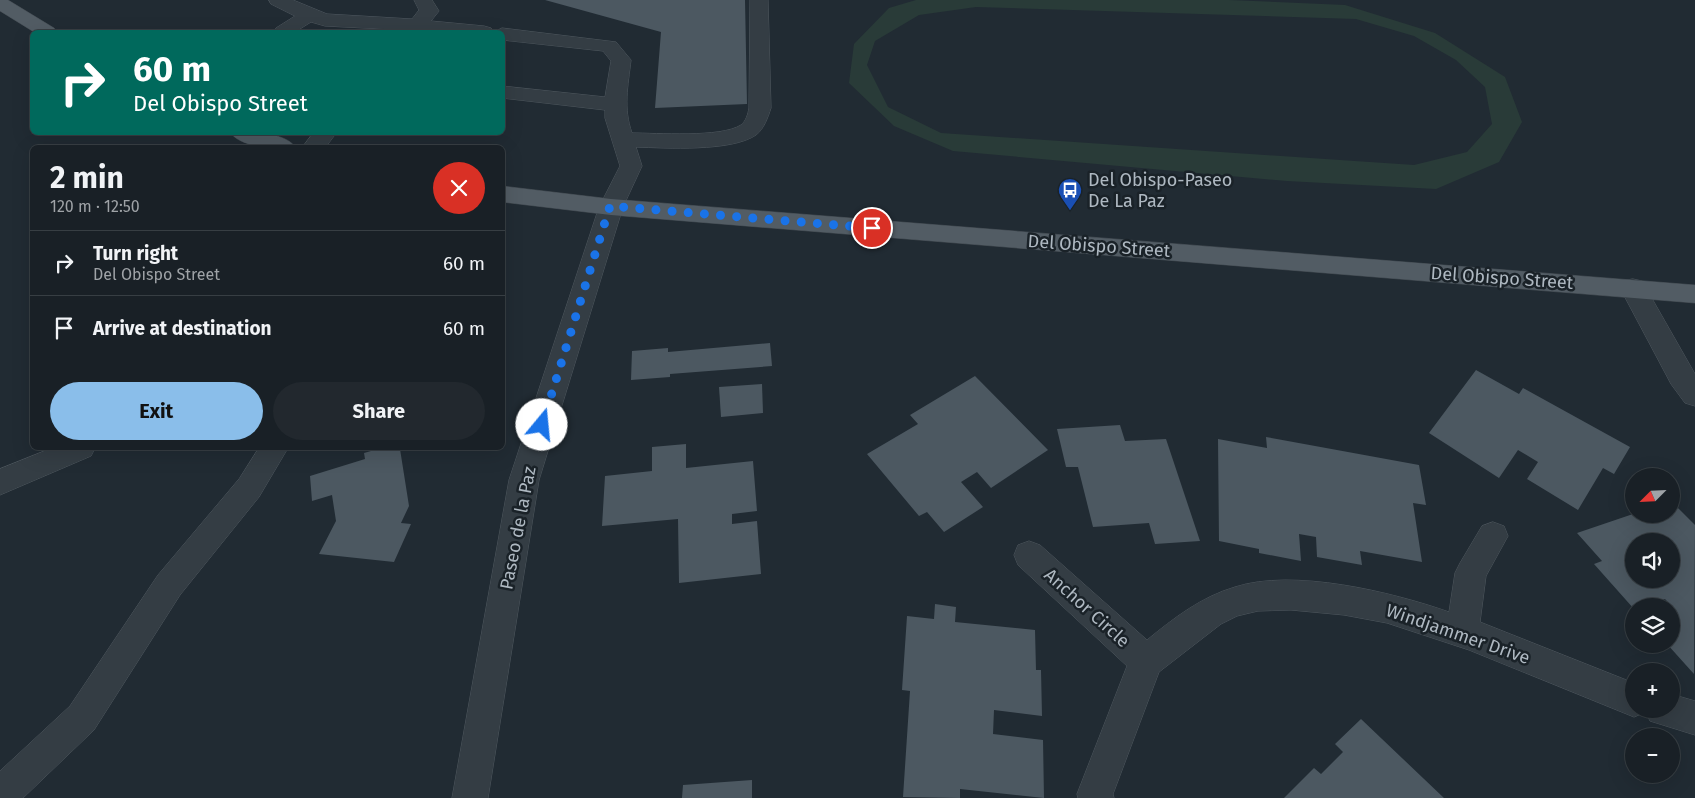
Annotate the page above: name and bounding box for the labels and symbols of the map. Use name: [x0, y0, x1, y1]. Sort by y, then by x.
place label: Del Obispo-Paseo De La Paz: [1088, 169, 1232, 212]
bus stop icon: Del Obispo-Paseo De La Paz: [1057, 177, 1083, 211]
pin: [851, 207, 893, 249]
street label: Del Obispo Street: [1027, 230, 1172, 262]
street label: Del Obispo Street: [1430, 262, 1575, 294]
position arrow: [515, 398, 567, 450]
street label: Paseo de la Paz: [495, 465, 541, 591]
north arrow: [1625, 468, 1680, 522]
street label: Anchor Circle: [1040, 564, 1134, 652]
street label: Windjammer Drive: [1383, 599, 1533, 669]

